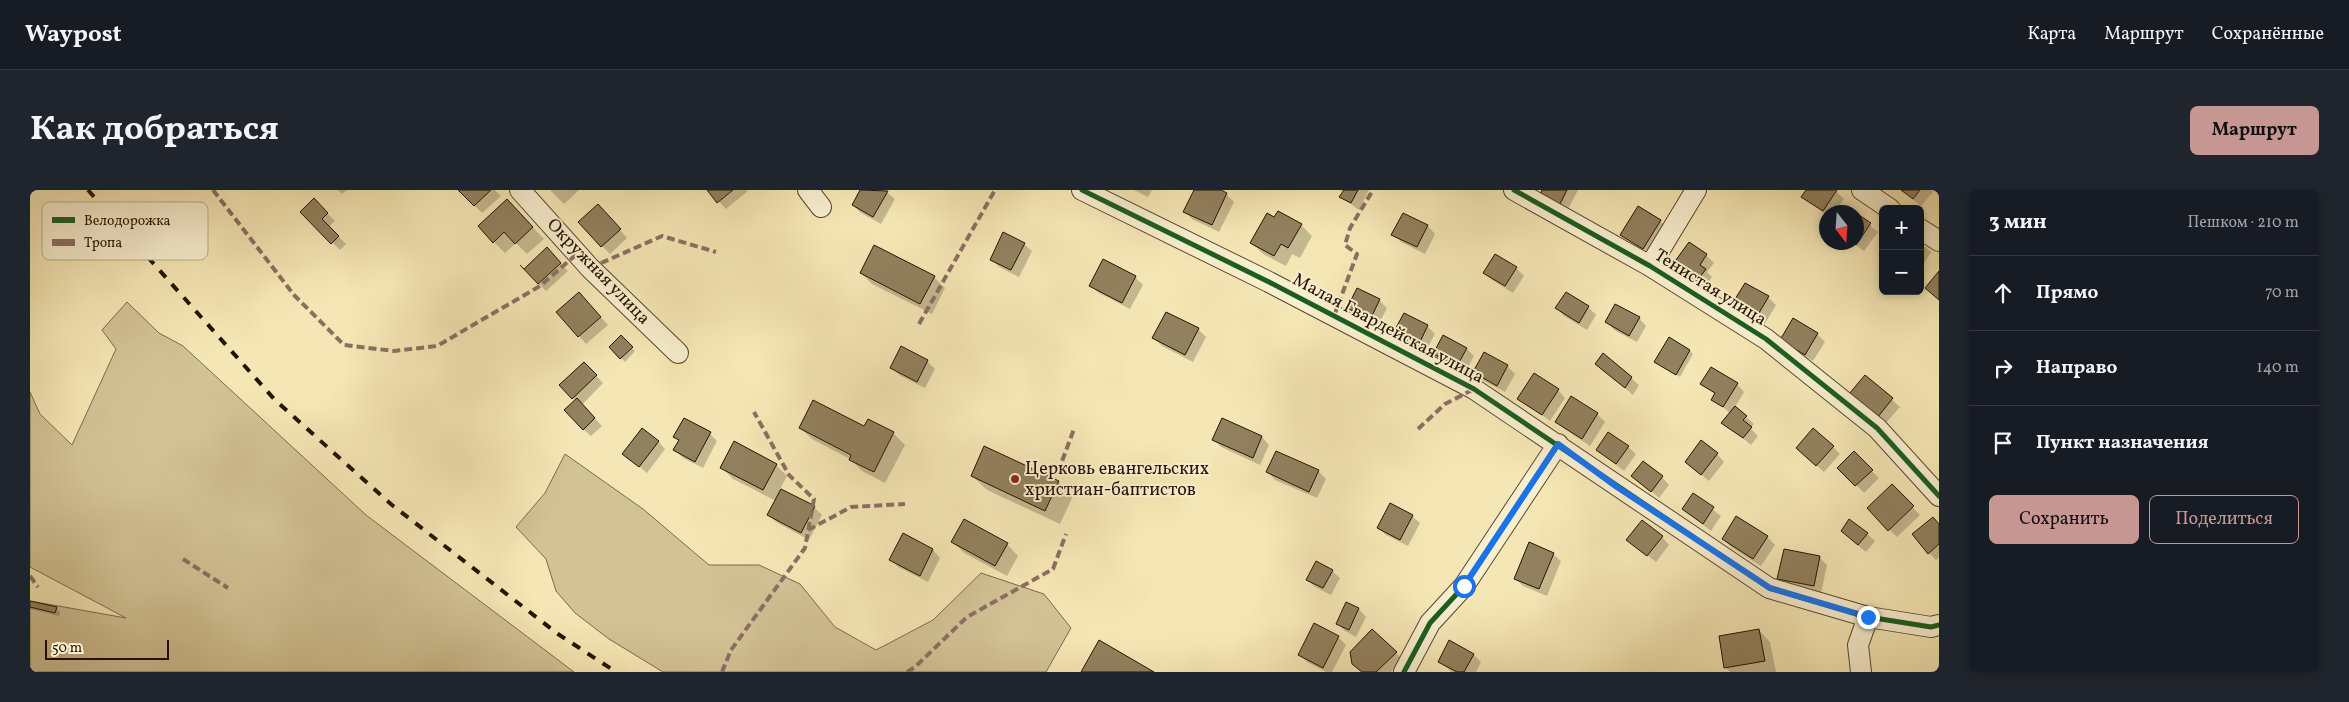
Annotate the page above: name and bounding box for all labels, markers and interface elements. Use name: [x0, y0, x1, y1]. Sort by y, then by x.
text: Waypost: [25, 18, 122, 52]
text: Карта: [2027, 22, 2076, 47]
text: Маршрут: [2104, 22, 2184, 47]
text: Сохранённые: [2212, 22, 2324, 47]
text: Как добраться: [30, 106, 279, 154]
button: Маршрут: [2190, 106, 2319, 155]
legend: [42, 202, 208, 260]
north arrow: [1819, 205, 1864, 250]
map controls: [1879, 205, 1924, 295]
button: +: [1879, 205, 1924, 250]
text: 3 мин: [1989, 208, 2047, 237]
text: Велодорожка: [84, 212, 171, 231]
text: Пешком · 210 m: [2187, 212, 2299, 234]
street label: Окружная улица: [541, 213, 655, 331]
text: Тропа: [84, 234, 122, 253]
street label: Тенистая улица: [1649, 243, 1771, 333]
button: −: [1879, 250, 1924, 295]
street label: Малая Гвардейская улица: [1288, 268, 1488, 390]
icon: ahead: [1989, 279, 2017, 307]
text: Прямо: [2036, 280, 2098, 306]
text: 70 m: [2265, 282, 2299, 304]
icon: right: [1989, 354, 2017, 382]
text: Направо: [2036, 355, 2118, 381]
text: 140 m: [2257, 357, 2299, 379]
icon: arrive: [1989, 429, 2017, 457]
text: Пункт назначения: [2036, 430, 2209, 456]
place label: Церковь евангельских христиан-баптистов: [1025, 457, 1209, 503]
marker: Церковь евангельских христиан-баптистов: [1009, 473, 1021, 485]
button: Сохранить: [1989, 495, 2139, 544]
button: Поделиться: [2149, 495, 2299, 544]
route start: [1453, 575, 1476, 598]
route end: [1857, 606, 1880, 629]
scale bar: [45, 637, 169, 660]
text: 50 m: [52, 639, 82, 658]

